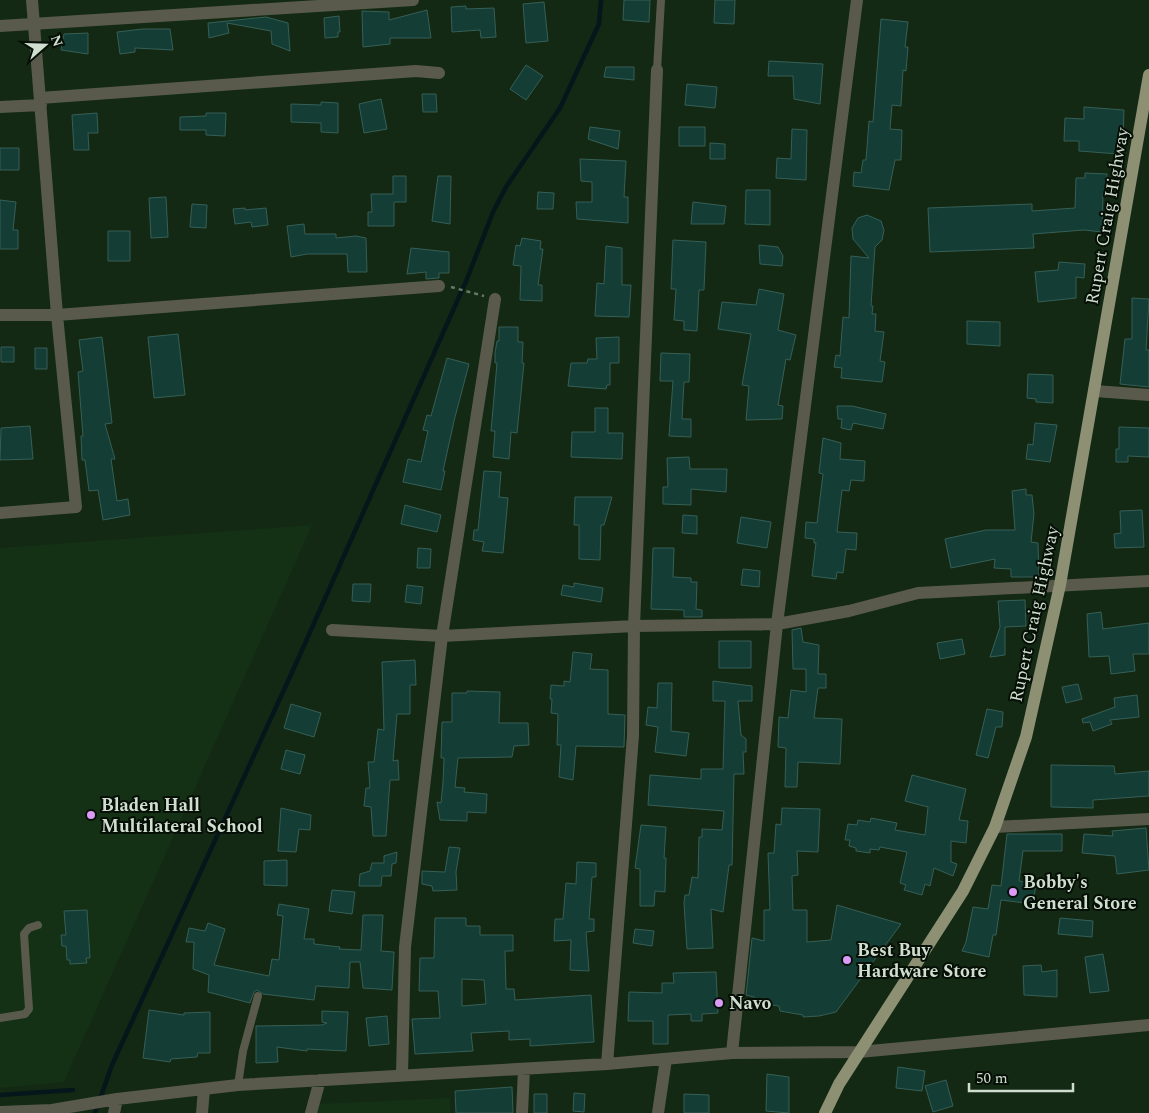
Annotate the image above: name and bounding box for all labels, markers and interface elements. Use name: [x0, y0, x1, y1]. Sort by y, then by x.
north arrow: [20, 20, 70, 70]
text: N: [45, 32, 69, 50]
street label: Rupert Craig Highway: [1079, 124, 1137, 307]
street label: Rupert Craig Highway: [1003, 522, 1067, 705]
place label: Bladen Hall Multilateral School: [101, 792, 263, 840]
marker: Bladen Hall Multilateral School: [85, 809, 97, 821]
place label: Bobby's General Store: [1023, 869, 1137, 917]
marker: Bobby's General Store: [1007, 886, 1019, 898]
place label: Best Buy Hardware Store: [857, 937, 987, 985]
marker: Best Buy Hardware Store: [841, 954, 853, 966]
place label: Navo: [729, 990, 771, 1017]
marker: Navo: [713, 997, 725, 1009]
scale bar: [969, 1060, 1073, 1092]
text: 50 m: [976, 1067, 1008, 1090]

